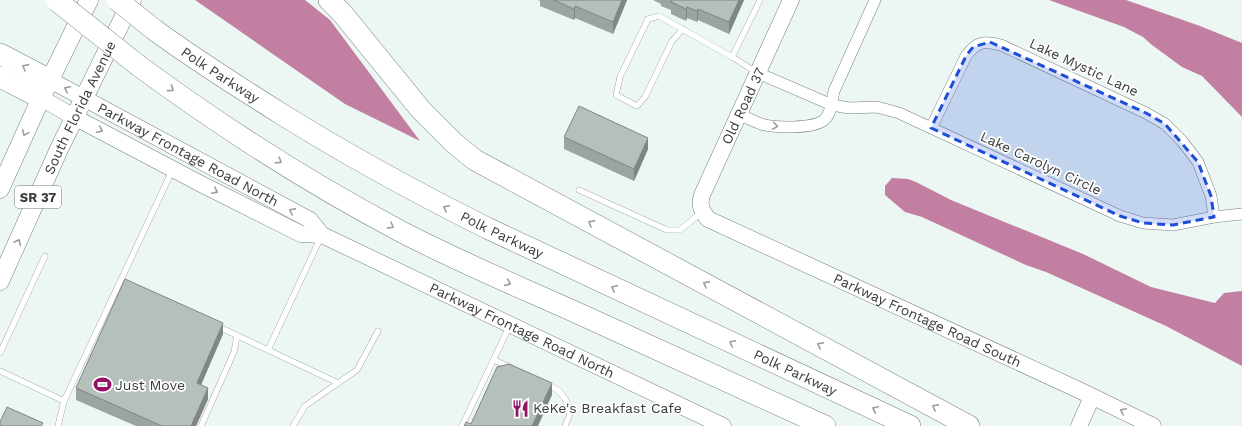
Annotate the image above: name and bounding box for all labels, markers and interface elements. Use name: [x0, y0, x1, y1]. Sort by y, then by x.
street label: Lake Mystic Lane: [1027, 35, 1141, 99]
street label: South Florida Avenue: [41, 38, 119, 177]
street label: Polk Parkway: [178, 44, 263, 107]
one-way arrow: [22, 65, 29, 72]
street label: Old Road 37: [718, 65, 768, 147]
one-way arrow: [166, 84, 173, 91]
one-way arrow: [64, 86, 71, 94]
street label: Parkway Frontage Road North: [95, 99, 281, 210]
one-way arrow: [772, 121, 778, 130]
one-way arrow: [96, 125, 103, 133]
street label: Lake Carolyn Circle: [978, 128, 1104, 198]
one-way arrow: [22, 129, 30, 137]
one-way arrow: [275, 156, 282, 164]
road number: SR 37: [15, 186, 61, 208]
one-way arrow: [211, 186, 218, 194]
one-way arrow: [443, 205, 450, 212]
one-way arrow: [289, 208, 296, 215]
street label: Polk Parkway: [458, 208, 547, 262]
one-way arrow: [588, 220, 595, 228]
one-way arrow: [387, 221, 395, 229]
one-way arrow: [13, 239, 21, 247]
street label: Parkway Frontage Road South: [831, 270, 1024, 370]
one-way arrow: [504, 278, 512, 286]
street label: Parkway Frontage Road North: [427, 279, 617, 381]
one-way arrow: [702, 282, 710, 289]
one-way arrow: [611, 284, 618, 292]
one-way arrow: [728, 340, 736, 348]
one-way arrow: [817, 343, 824, 350]
street label: Polk Parkway: [751, 346, 840, 399]
sports icon: Just Move: [92, 375, 112, 395]
place label: Just Move: [115, 377, 185, 393]
restaurant icon: KeKe's Breakfast Cafe: [510, 398, 530, 418]
place label: KeKe's Breakfast Cafe: [533, 400, 682, 416]
one-way arrow: [931, 405, 939, 412]
one-way arrow: [872, 406, 879, 414]
one-way arrow: [1120, 408, 1127, 416]

